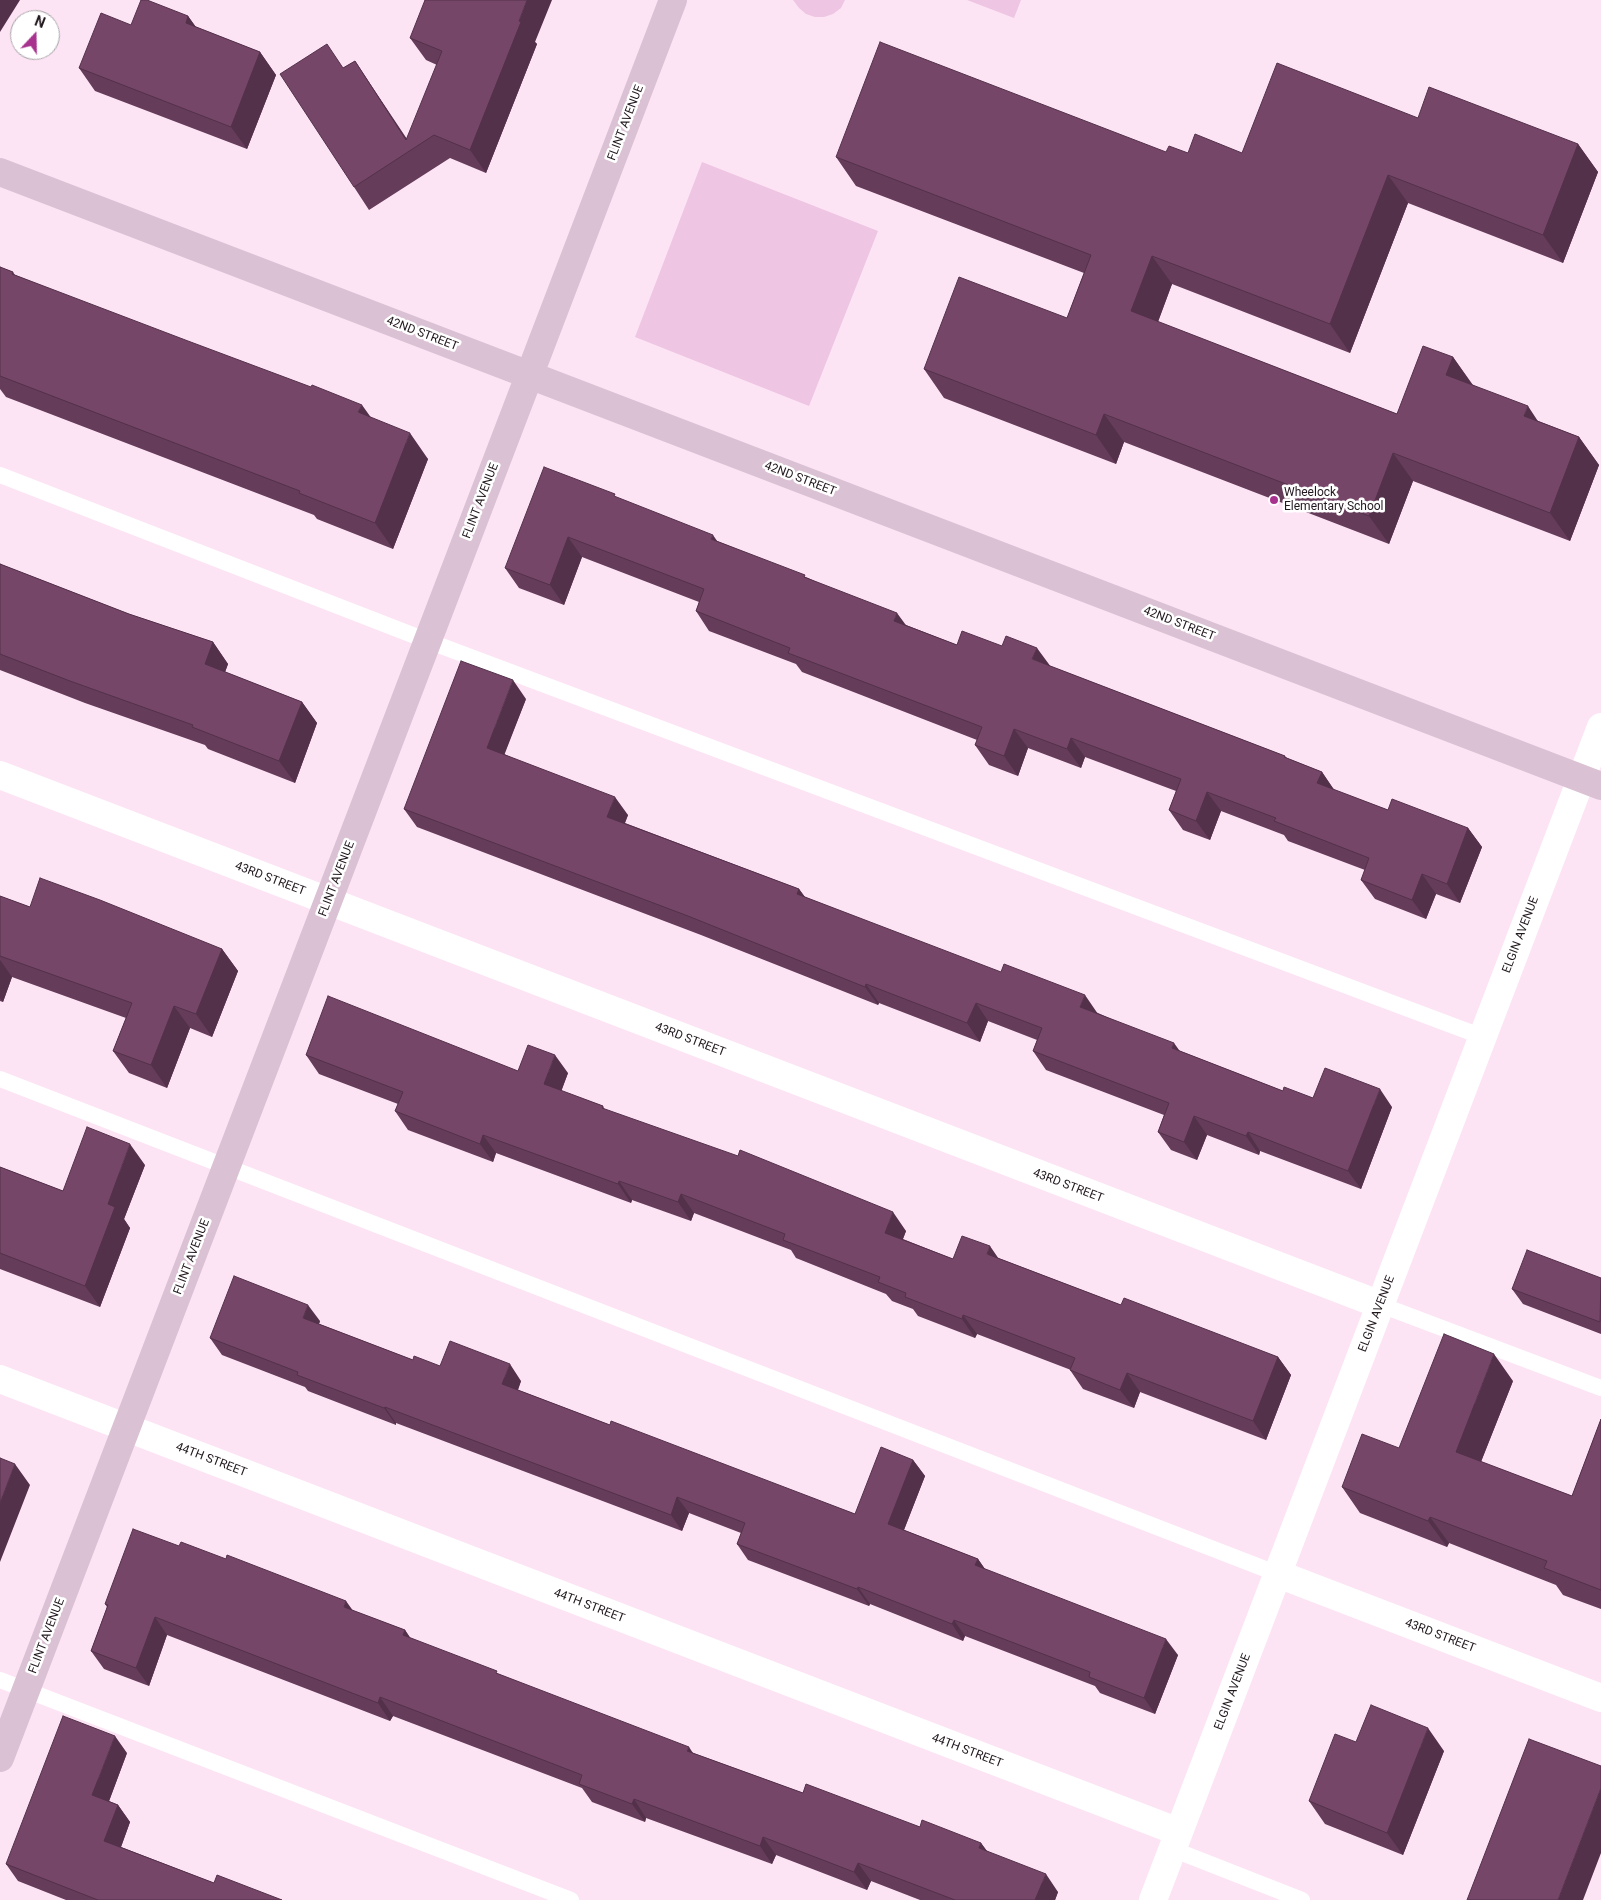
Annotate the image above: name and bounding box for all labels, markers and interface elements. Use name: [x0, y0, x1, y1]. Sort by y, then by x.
north arrow: [10, 10, 60, 60]
text: N: [33, 13, 47, 31]
street label: FLINT AVENUE: [605, 83, 647, 163]
street label: 42ND STREET: [384, 314, 460, 354]
street label: 42ND STREET: [762, 459, 838, 499]
street label: FLINT AVENUE: [460, 461, 502, 541]
place label: Wheelock Elementary School: [1284, 486, 1384, 514]
marker: Wheelock Elementary School: [1268, 494, 1280, 506]
street label: 42ND STREET: [1141, 604, 1217, 644]
street label: FLINT AVENUE: [316, 839, 358, 919]
street label: 43RD STREET: [233, 859, 307, 899]
street label: ELGIN AVENUE: [1500, 895, 1542, 975]
street label: 43RD STREET: [653, 1020, 727, 1060]
street label: 43RD STREET: [1031, 1166, 1105, 1206]
street label: FLINT AVENUE: [171, 1217, 213, 1297]
street label: ELGIN AVENUE: [1356, 1274, 1398, 1354]
street label: 44TH STREET: [174, 1440, 248, 1480]
street label: 44TH STREET: [552, 1586, 626, 1626]
street label: FLINT AVENUE: [26, 1596, 68, 1676]
street label: 43RD STREET: [1403, 1616, 1477, 1656]
street label: ELGIN AVENUE: [1212, 1652, 1254, 1732]
street label: 44TH STREET: [930, 1731, 1004, 1771]

